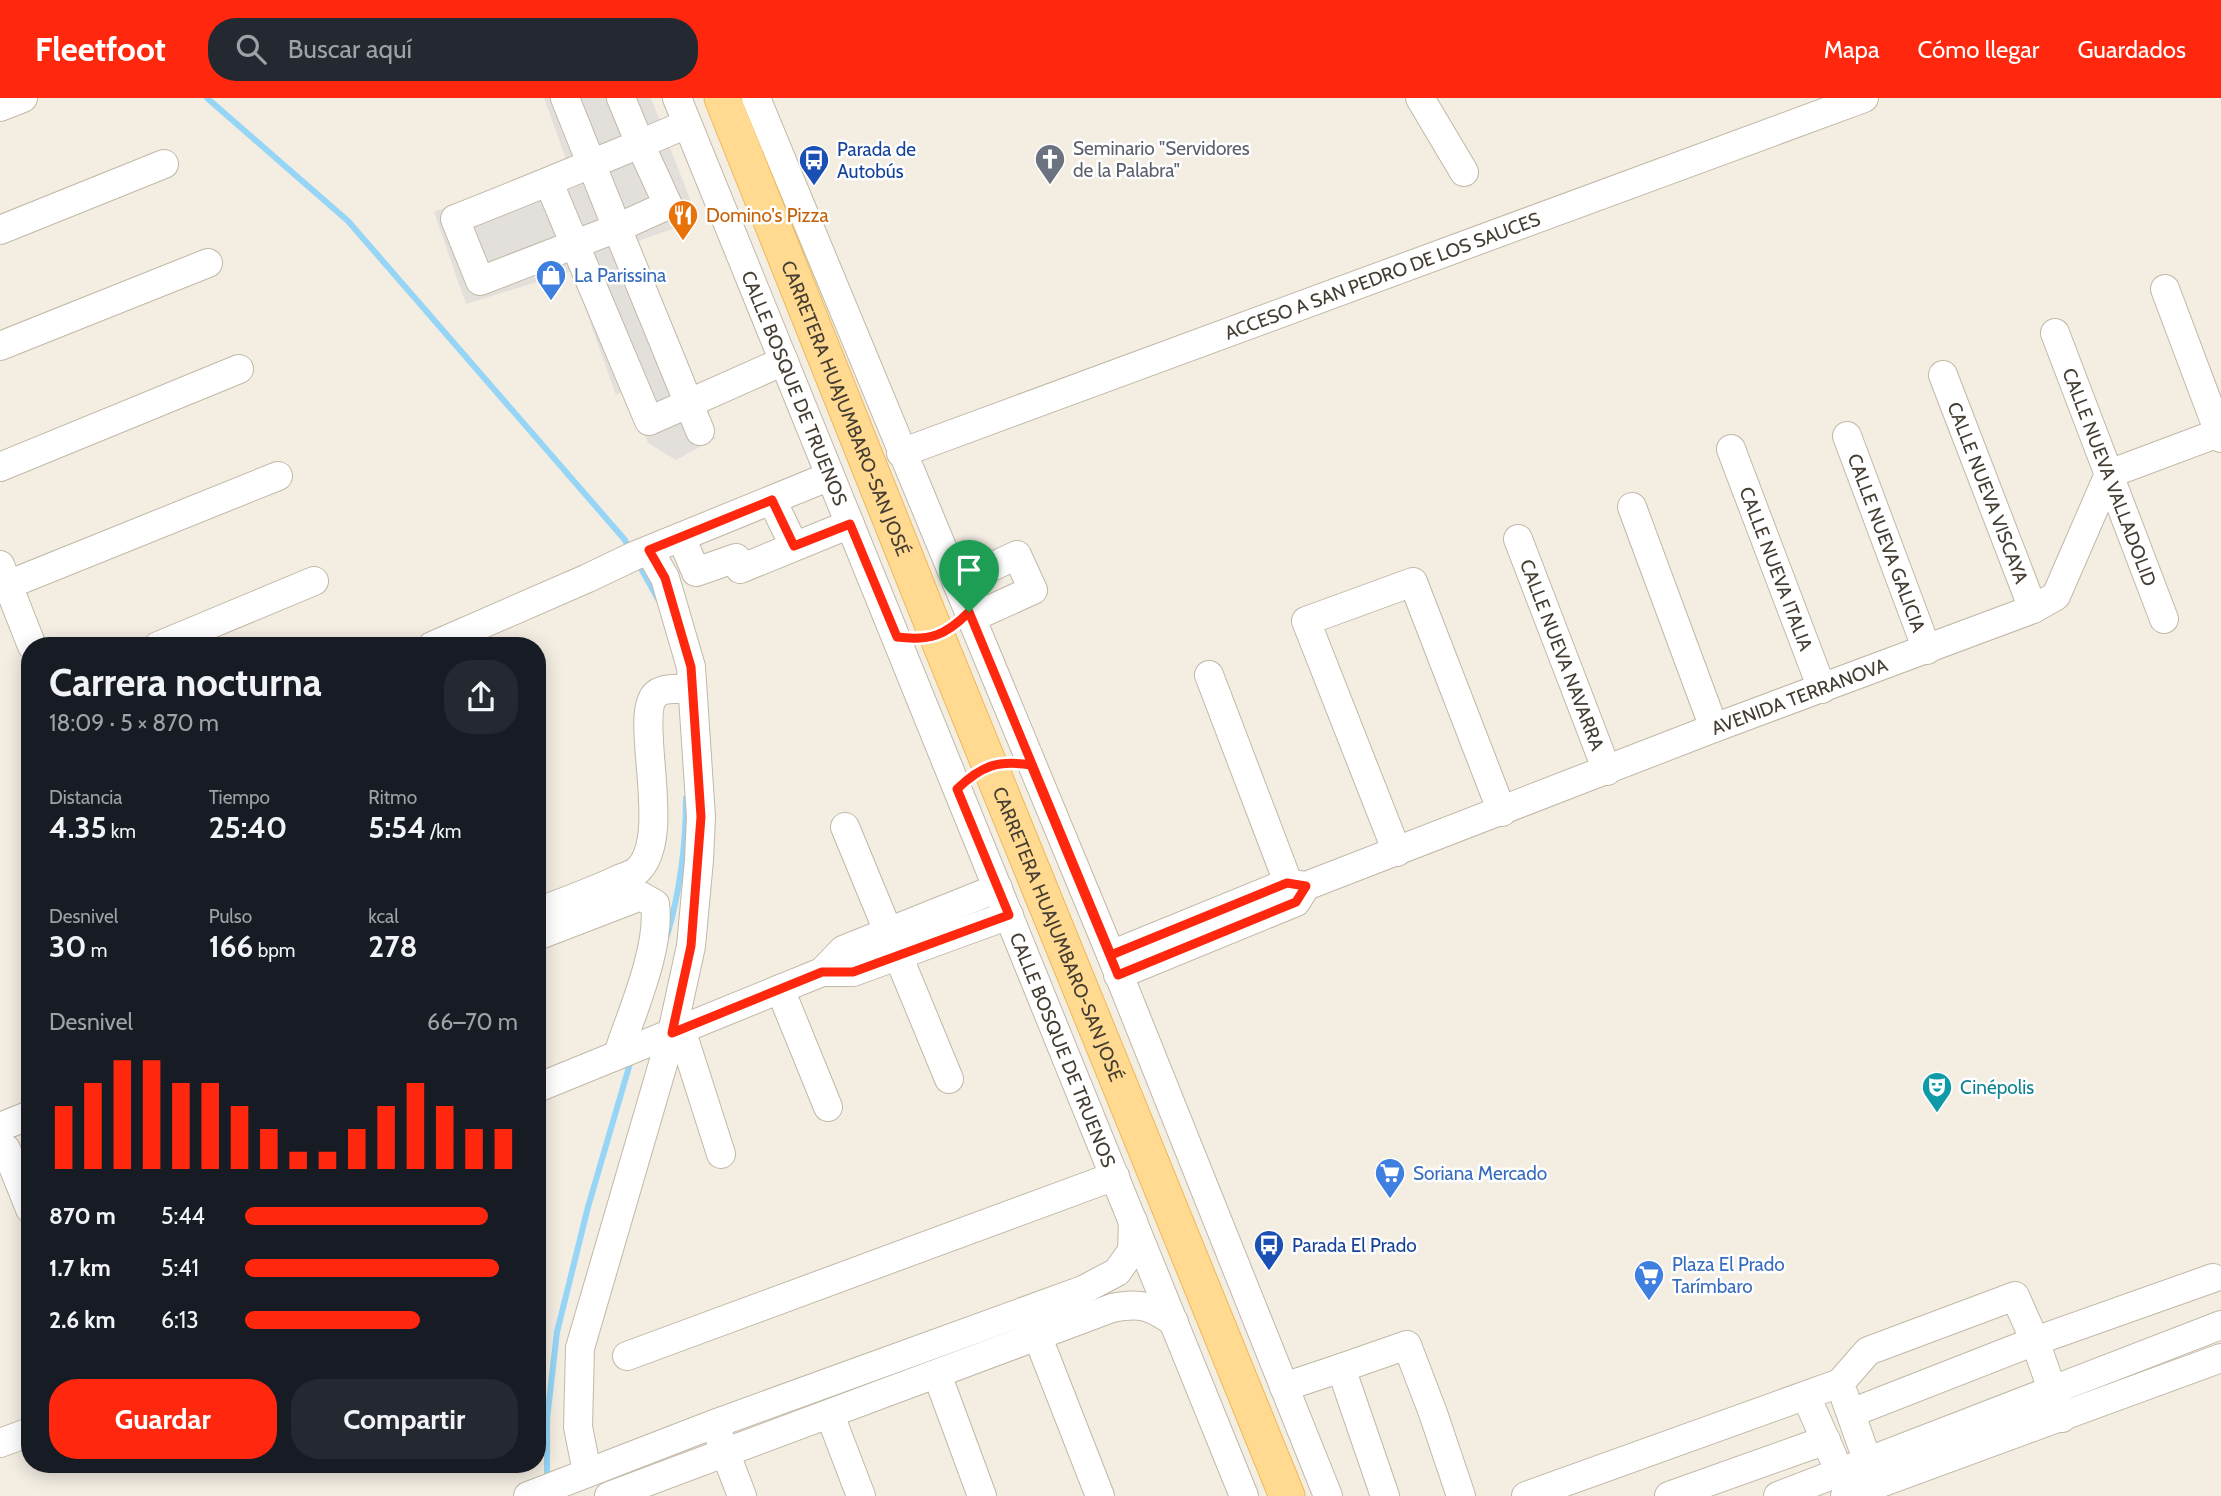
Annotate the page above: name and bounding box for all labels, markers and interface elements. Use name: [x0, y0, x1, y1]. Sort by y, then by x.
search box: [208, 18, 698, 81]
text: Fleetfoot: [35, 29, 166, 69]
icon: search: [232, 30, 270, 68]
text: Buscar aquí: [288, 33, 412, 65]
text: Mapa: [1824, 35, 1880, 64]
text: Cómo llegar: [1918, 35, 2039, 64]
text: Guardados: [2077, 35, 2186, 64]
place label: Seminario "Servidores de la Palabra": [1073, 137, 1250, 182]
place label: Parada de Autobús: [837, 138, 916, 183]
church icon: Seminario "Servidores de la Palabra": [1033, 142, 1067, 186]
bus stop icon: Parada de Autobús: [797, 143, 831, 187]
restaurant icon: Domino's Pizza: [666, 198, 700, 242]
place label: Domino's Pizza: [706, 204, 829, 227]
street label: ACCESO A SAN PEDRO DE LOS SAUCES: [1221, 207, 1544, 345]
street label: CARRETERA HUAJUMBARO-SAN JOSÉ: [776, 257, 916, 559]
shop icon: La Parissina: [534, 258, 568, 302]
place label: La Parissina: [574, 264, 666, 287]
street label: CALLE BOSQUE DE TRUENOS: [736, 267, 852, 509]
street label: CALLE NUEVA VALLADOLID: [2057, 365, 2161, 590]
street label: CALLE NUEVA VISCAYA: [1942, 399, 2033, 587]
street label: CALLE NUEVA GALICIA: [1843, 450, 1930, 636]
street label: CALLE NUEVA ITALIA: [1734, 484, 1818, 654]
pin: [939, 540, 999, 612]
icon: arrive: [950, 551, 988, 589]
street label: CALLE NUEVA NAVARRA: [1515, 556, 1609, 754]
street label: AVENIDA TERRANOVA: [1708, 653, 1891, 740]
text: Carrera nocturna: [49, 659, 322, 706]
button: share: [444, 660, 518, 734]
text: 18:09 · 5 × 870 m: [49, 709, 219, 737]
street label: CARRETERA HUAJUMBARO-SAN JOSÉ: [988, 783, 1129, 1085]
text: Distancia: [49, 786, 123, 809]
text: Tiempo: [209, 786, 270, 809]
text: Ritmo: [368, 786, 417, 809]
text: 4.35: [49, 809, 107, 846]
text: 25:40: [209, 809, 287, 846]
text: 5:54: [368, 809, 426, 846]
text: km: [107, 820, 136, 843]
text: /km: [426, 820, 461, 843]
text: Desnivel: [49, 905, 118, 928]
text: Pulso: [209, 905, 252, 928]
text: kcal: [368, 905, 399, 928]
text: 30: [49, 928, 86, 965]
text: 166: [209, 928, 253, 965]
text: 278: [368, 928, 418, 965]
street label: CALLE BOSQUE DE TRUENOS: [1005, 929, 1120, 1171]
text: m: [86, 939, 107, 962]
text: bpm: [253, 939, 296, 962]
text: Desnivel: [49, 1008, 133, 1036]
text: 66–70 m: [427, 1008, 518, 1036]
theatre icon: Cinépolis: [1920, 1070, 1954, 1114]
place label: Cinépolis: [1960, 1076, 2034, 1099]
supermarket icon: Soriana Mercado: [1373, 1156, 1407, 1200]
place label: Soriana Mercado: [1413, 1162, 1547, 1185]
text: 870 m: [49, 1202, 116, 1230]
text: 5:44: [161, 1202, 205, 1230]
bus stop icon: Parada El Prado: [1252, 1228, 1286, 1272]
place label: Parada El Prado: [1292, 1234, 1417, 1257]
place label: Plaza El Prado Tarímbaro: [1672, 1253, 1785, 1298]
text: 1.7 km: [49, 1254, 111, 1282]
text: 5:41: [161, 1254, 199, 1282]
supermarket icon: Plaza El Prado Tarímbaro: [1632, 1258, 1666, 1302]
text: 2.6 km: [49, 1306, 116, 1334]
text: 6:13: [161, 1306, 199, 1334]
button: Guardar: [49, 1379, 277, 1459]
button: Compartir: [291, 1379, 518, 1459]

